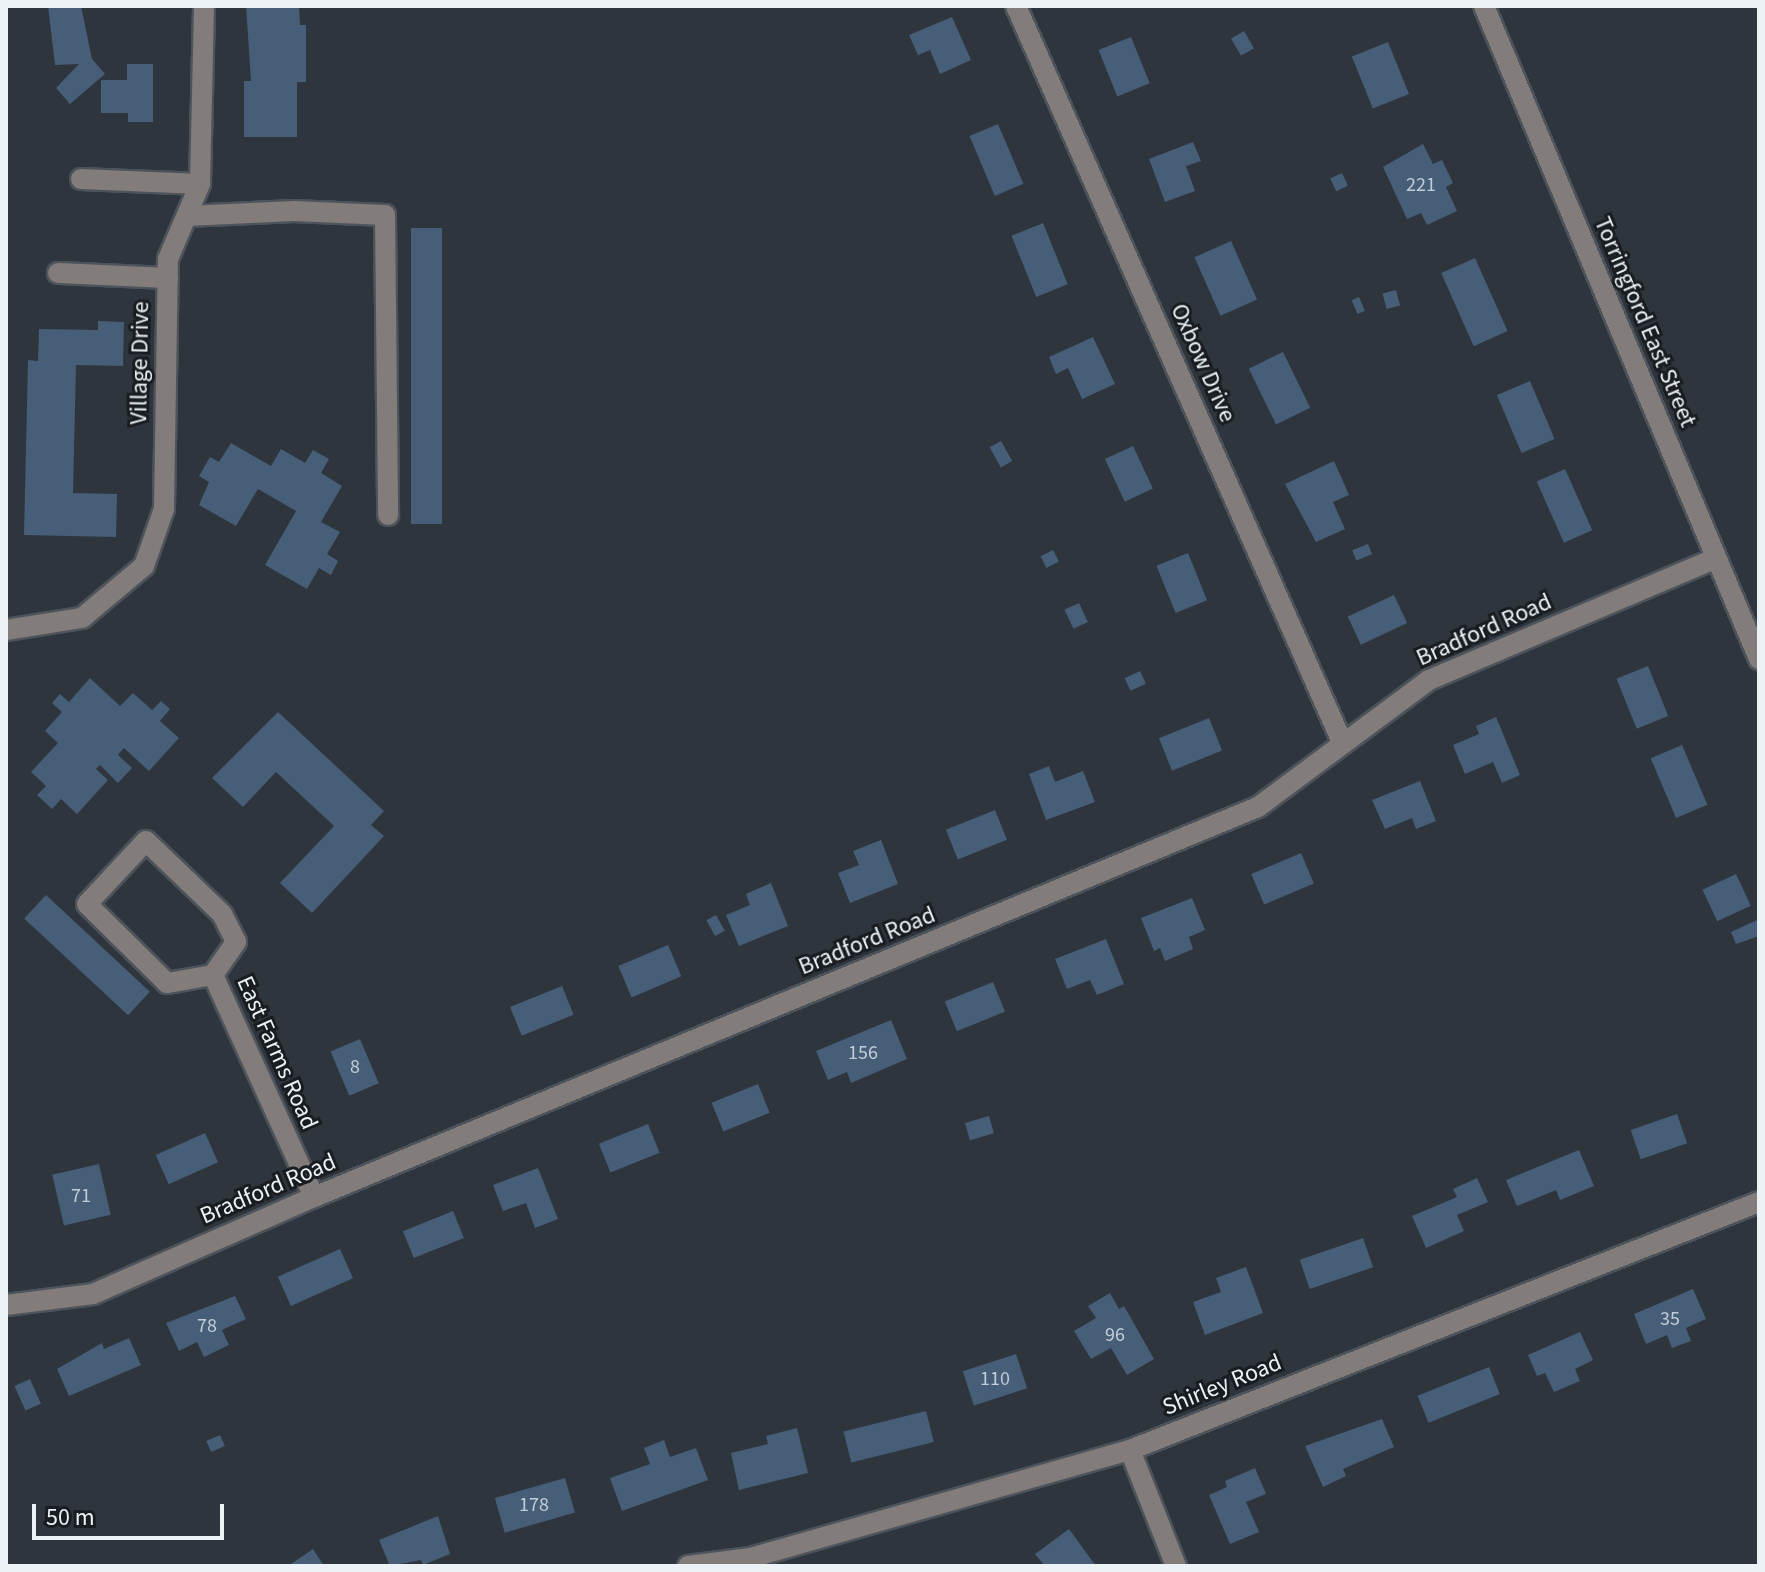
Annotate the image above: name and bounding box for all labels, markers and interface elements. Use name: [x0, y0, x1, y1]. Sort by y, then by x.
house number: 221: [1406, 173, 1436, 197]
street label: Torringford East Street: [1588, 213, 1702, 431]
street label: Oxbow Drive: [1164, 299, 1242, 427]
street label: Village Drive: [125, 301, 155, 425]
street label: Bradford Road: [1412, 587, 1556, 673]
street label: Bradford Road: [794, 901, 940, 981]
street label: East Farms Road: [230, 972, 324, 1134]
house number: 156: [848, 1041, 878, 1065]
house number: 8: [350, 1055, 360, 1079]
street label: Bradford Road: [196, 1147, 340, 1231]
house number: 71: [71, 1184, 91, 1208]
house number: 35: [1660, 1307, 1680, 1331]
house number: 78: [197, 1314, 217, 1338]
house number: 96: [1105, 1323, 1125, 1347]
street label: Shirley Road: [1158, 1348, 1286, 1422]
house number: 110: [980, 1367, 1010, 1391]
scale bar: [36, 1488, 228, 1538]
house number: 178: [519, 1493, 549, 1517]
text: 50 m: [46, 1500, 95, 1535]

